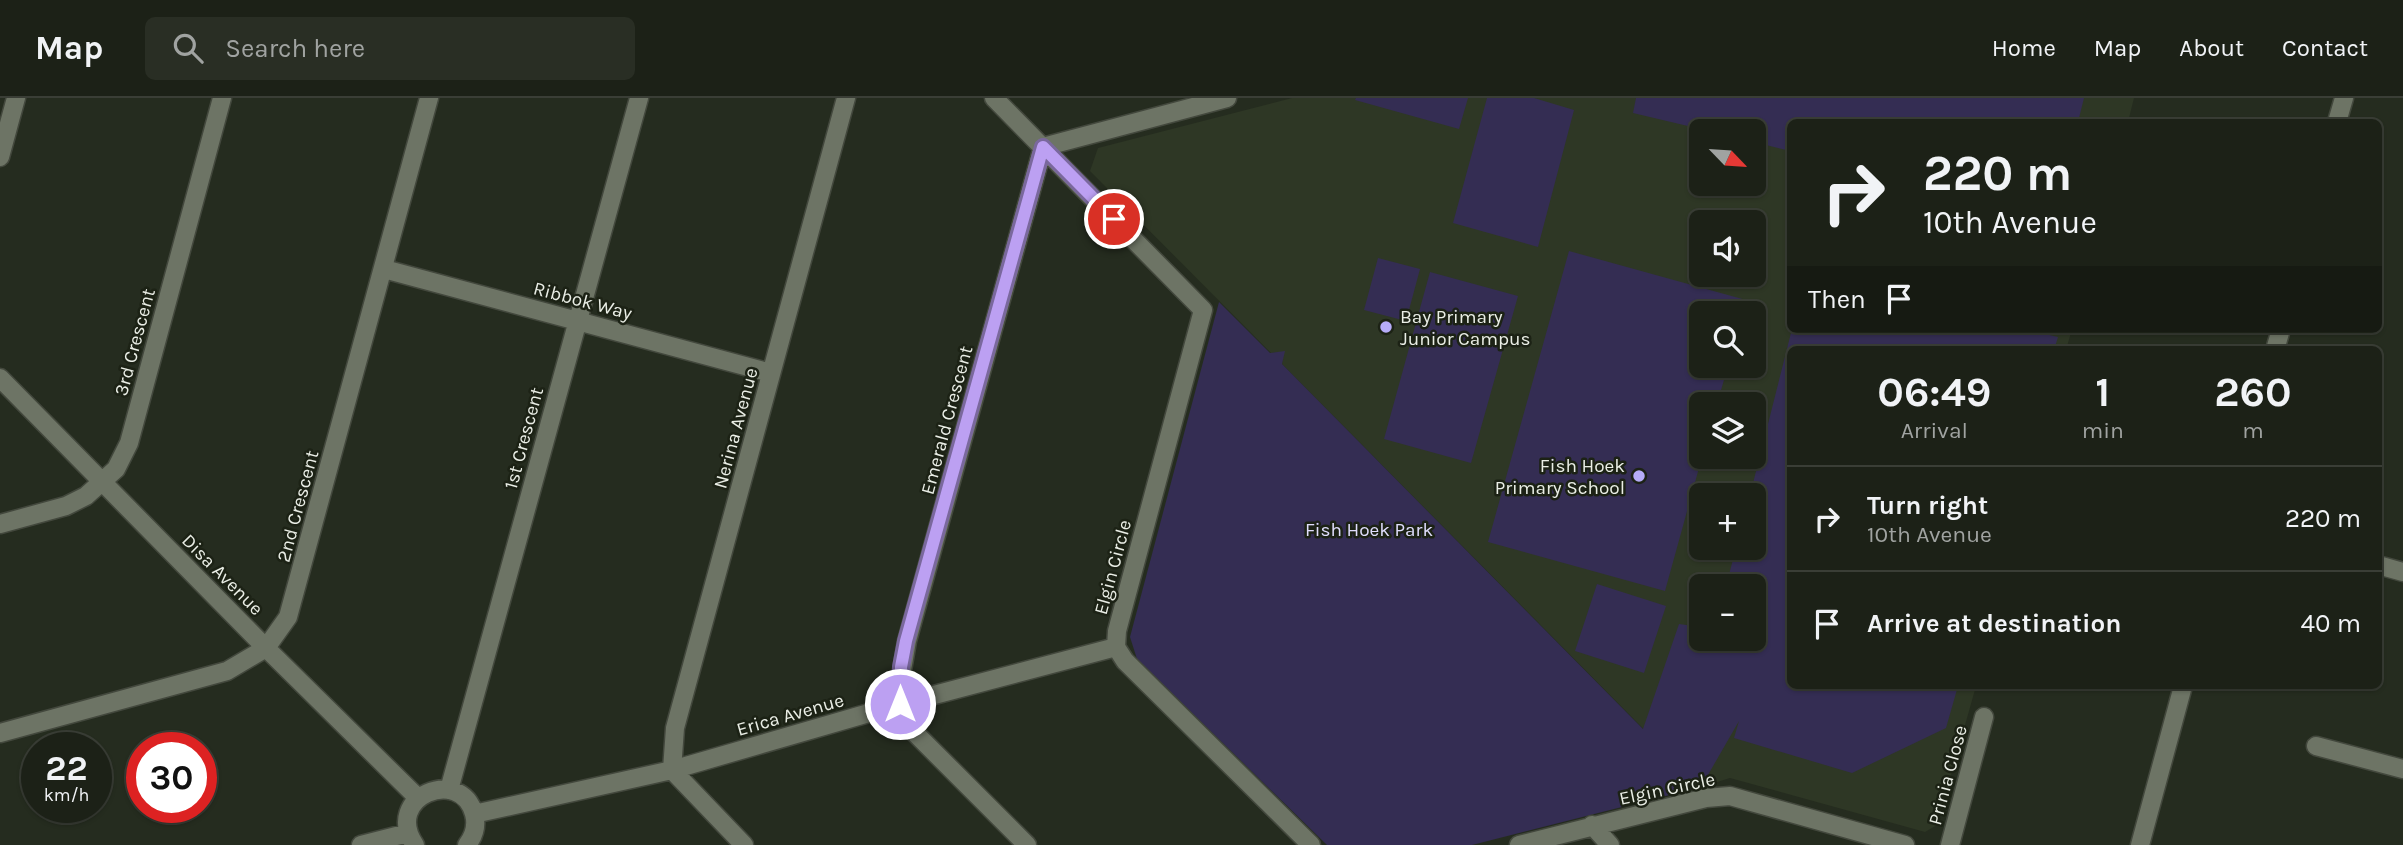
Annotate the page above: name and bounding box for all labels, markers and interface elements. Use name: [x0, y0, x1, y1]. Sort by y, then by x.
search box: [145, 17, 635, 80]
text: Map: [35, 29, 103, 67]
icon: search: [169, 29, 207, 67]
text: Search here: [225, 33, 365, 64]
text: Home: [1992, 34, 2056, 62]
text: Map: [2094, 34, 2141, 62]
text: About: [2179, 34, 2244, 62]
text: Contact: [2282, 34, 2368, 62]
north arrow: [1689, 119, 1766, 196]
map controls: [1689, 119, 1766, 651]
text: 220 m: [1923, 145, 2072, 202]
icon: right: [1808, 147, 1899, 238]
pin: [1084, 189, 1144, 249]
icon: arrive: [1095, 200, 1133, 238]
text: 10th Avenue: [1923, 204, 2097, 241]
button: sound: [1689, 210, 1766, 287]
street label: Ribbok Way: [531, 277, 635, 325]
icon: arrive: [1880, 280, 1918, 318]
text: Then: [1808, 284, 1866, 315]
street label: 3rd Crescent: [110, 286, 160, 398]
button: search: [1689, 301, 1766, 378]
place label: Bay Primary Junior Campus: [1400, 306, 1531, 350]
marker: Bay Primary Junior Campus: [1378, 319, 1394, 335]
street label: Emerald Crescent: [917, 343, 977, 497]
street label: Nerina Avenue: [709, 365, 763, 491]
text: 06:49: [1877, 367, 1991, 417]
text: 1: [2095, 367, 2110, 417]
text: 260: [2214, 367, 2292, 417]
street label: 1st Crescent: [500, 385, 548, 492]
button: layers: [1689, 392, 1766, 469]
text: Arrival: [1901, 417, 1968, 444]
text: min: [2082, 417, 2124, 444]
text: m: [2242, 417, 2264, 444]
street label: 2nd Crescent: [272, 448, 323, 564]
place label: Fish Hoek Primary School: [1495, 455, 1625, 499]
marker: Fish Hoek Primary School: [1631, 468, 1647, 484]
button: +: [1689, 483, 1766, 560]
text: Turn right: [1867, 490, 1988, 521]
icon: right: [1808, 500, 1846, 538]
text: 220 m: [2285, 503, 2361, 534]
street label: Elgin Circle: [1090, 517, 1136, 617]
park label: Fish Hoek Park: [1305, 519, 1433, 541]
text: 10th Avenue: [1867, 521, 1992, 548]
street label: Disa Avenue: [177, 530, 267, 620]
button: −: [1689, 574, 1766, 651]
icon: arrive: [1808, 605, 1846, 643]
text: Arrive at destination: [1867, 608, 2121, 639]
text: 40 m: [2301, 608, 2361, 639]
position arrow: [863, 667, 937, 741]
street label: Erica Avenue: [734, 689, 846, 741]
street label: Prinia Close: [1924, 723, 1972, 827]
speed limit sign: 30: [126, 732, 217, 823]
text: 22: [45, 748, 88, 789]
street label: Elgin Circle: [1617, 768, 1717, 810]
text: km/h: [44, 784, 89, 806]

